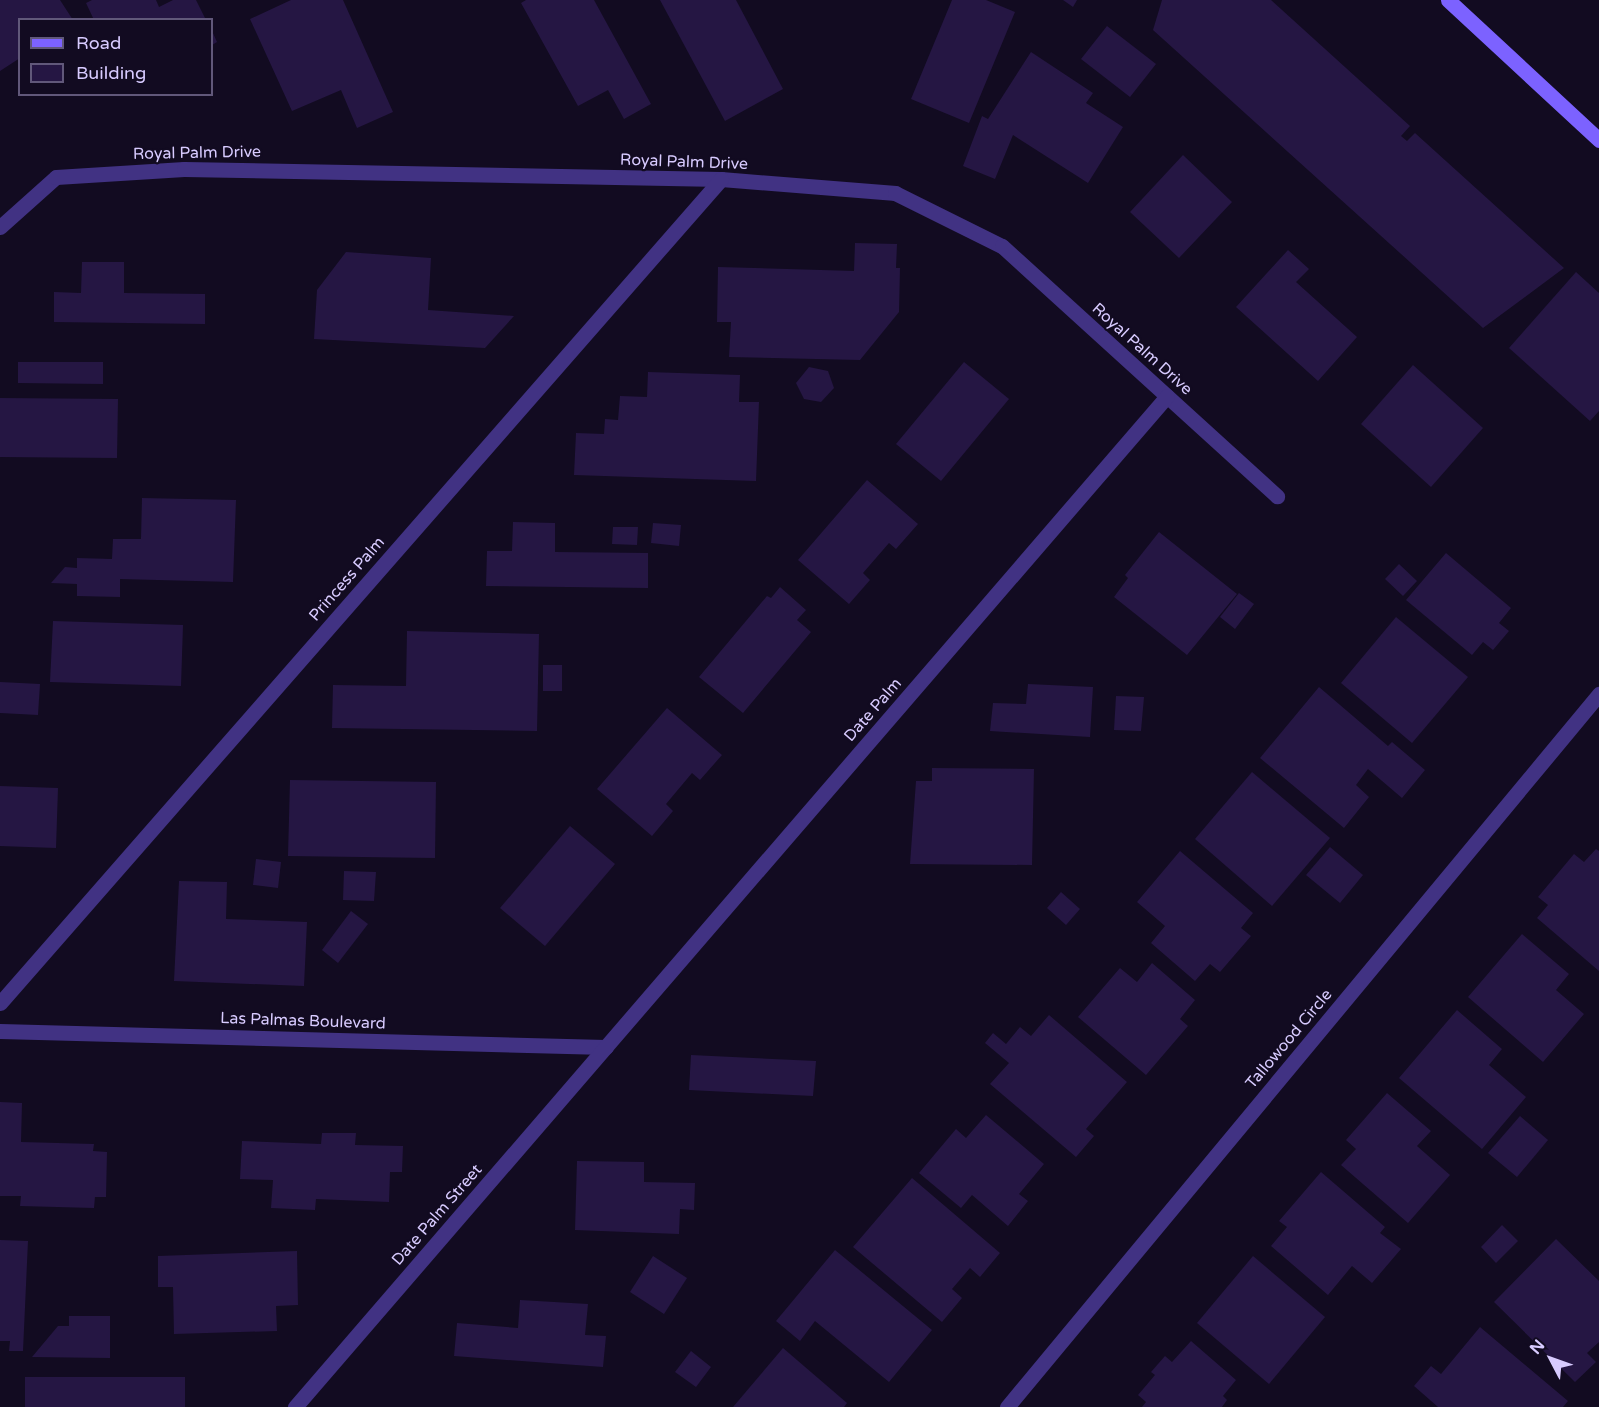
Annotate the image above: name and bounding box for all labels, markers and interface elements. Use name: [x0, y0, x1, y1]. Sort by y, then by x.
legend: [18, 18, 213, 96]
text: Road: [76, 32, 121, 54]
text: Building: [76, 62, 146, 84]
street label: Royal Palm Drive: [133, 142, 261, 164]
street label: Royal Palm Drive: [620, 150, 748, 174]
street label: Royal Palm Drive: [1088, 299, 1196, 399]
street label: Princess Palm: [305, 533, 389, 625]
street label: Date Palm: [840, 674, 906, 746]
street label: Tallowood Circle: [1242, 985, 1336, 1093]
street label: Las Palmas Boulevard: [220, 1009, 386, 1033]
street label: Date Palm Street: [388, 1160, 486, 1270]
north arrow: [1521, 1329, 1581, 1389]
text: N: [1526, 1336, 1549, 1359]

